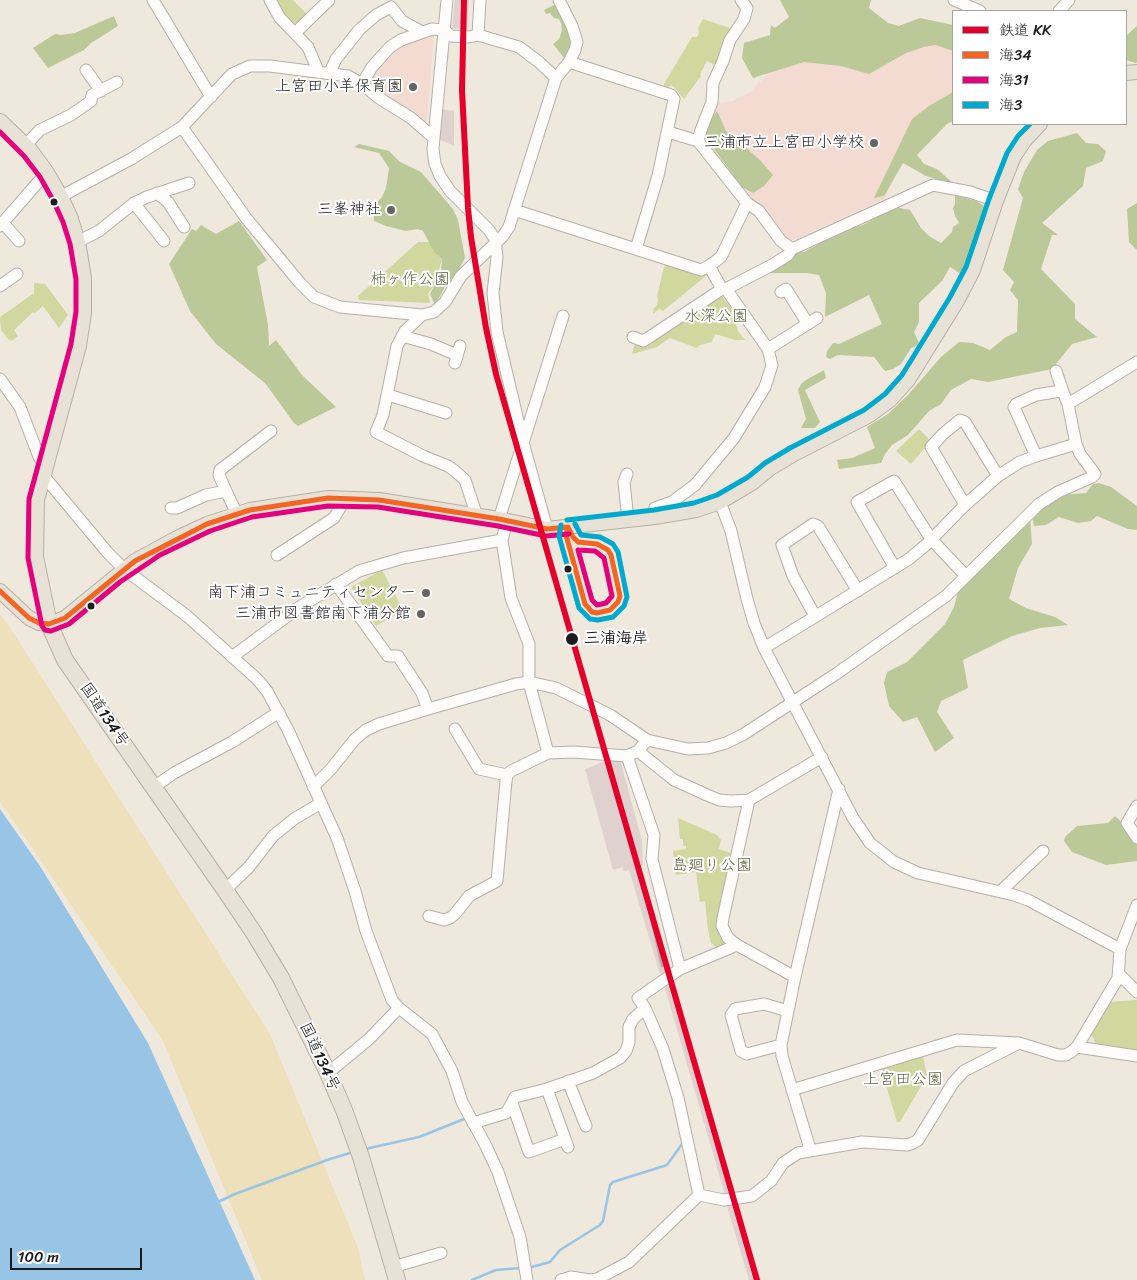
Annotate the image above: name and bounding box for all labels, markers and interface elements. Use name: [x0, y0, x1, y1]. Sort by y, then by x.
legend: [952, 10, 1127, 125]
text: 鉄道 KK: [999, 17, 1051, 43]
text: 海34: [999, 42, 1032, 68]
text: 海31: [999, 67, 1029, 93]
place label: 上宮田小羊保育園: [275, 77, 403, 97]
marker: 上宮田小羊保育園: [407, 81, 419, 93]
text: 海3: [999, 92, 1022, 118]
place label: 三浦市立上宮田小学校: [704, 133, 864, 153]
marker: 三浦市立上宮田小学校: [868, 137, 880, 149]
unlabelled marker: [49, 197, 59, 207]
place label: 三峯神社: [317, 200, 381, 220]
marker: 三峯神社: [385, 204, 397, 216]
park label: 柿ヶ作公園: [370, 270, 450, 290]
park label: 水深公園: [684, 307, 748, 327]
unlabelled marker: [563, 564, 573, 574]
place label: 南下浦コミュニティセンター: [208, 583, 416, 603]
marker: 南下浦コミュニティセンター: [420, 587, 432, 599]
unlabelled marker: [86, 601, 96, 611]
place label: 三浦市図書館南下浦分館: [235, 604, 411, 624]
marker: 三浦市図書館南下浦分館: [415, 608, 427, 620]
place label: 三浦海岸: [584, 629, 648, 649]
marker: 三浦海岸: [564, 631, 580, 647]
street label: 国道134号: [75, 679, 133, 751]
park label: 島廻り公園: [672, 856, 752, 876]
street label: 国道134号: [295, 1020, 343, 1094]
park label: 上宮田公園: [863, 1070, 943, 1090]
scale bar: [12, 1238, 145, 1270]
text: 100 m: [18, 1244, 59, 1270]

